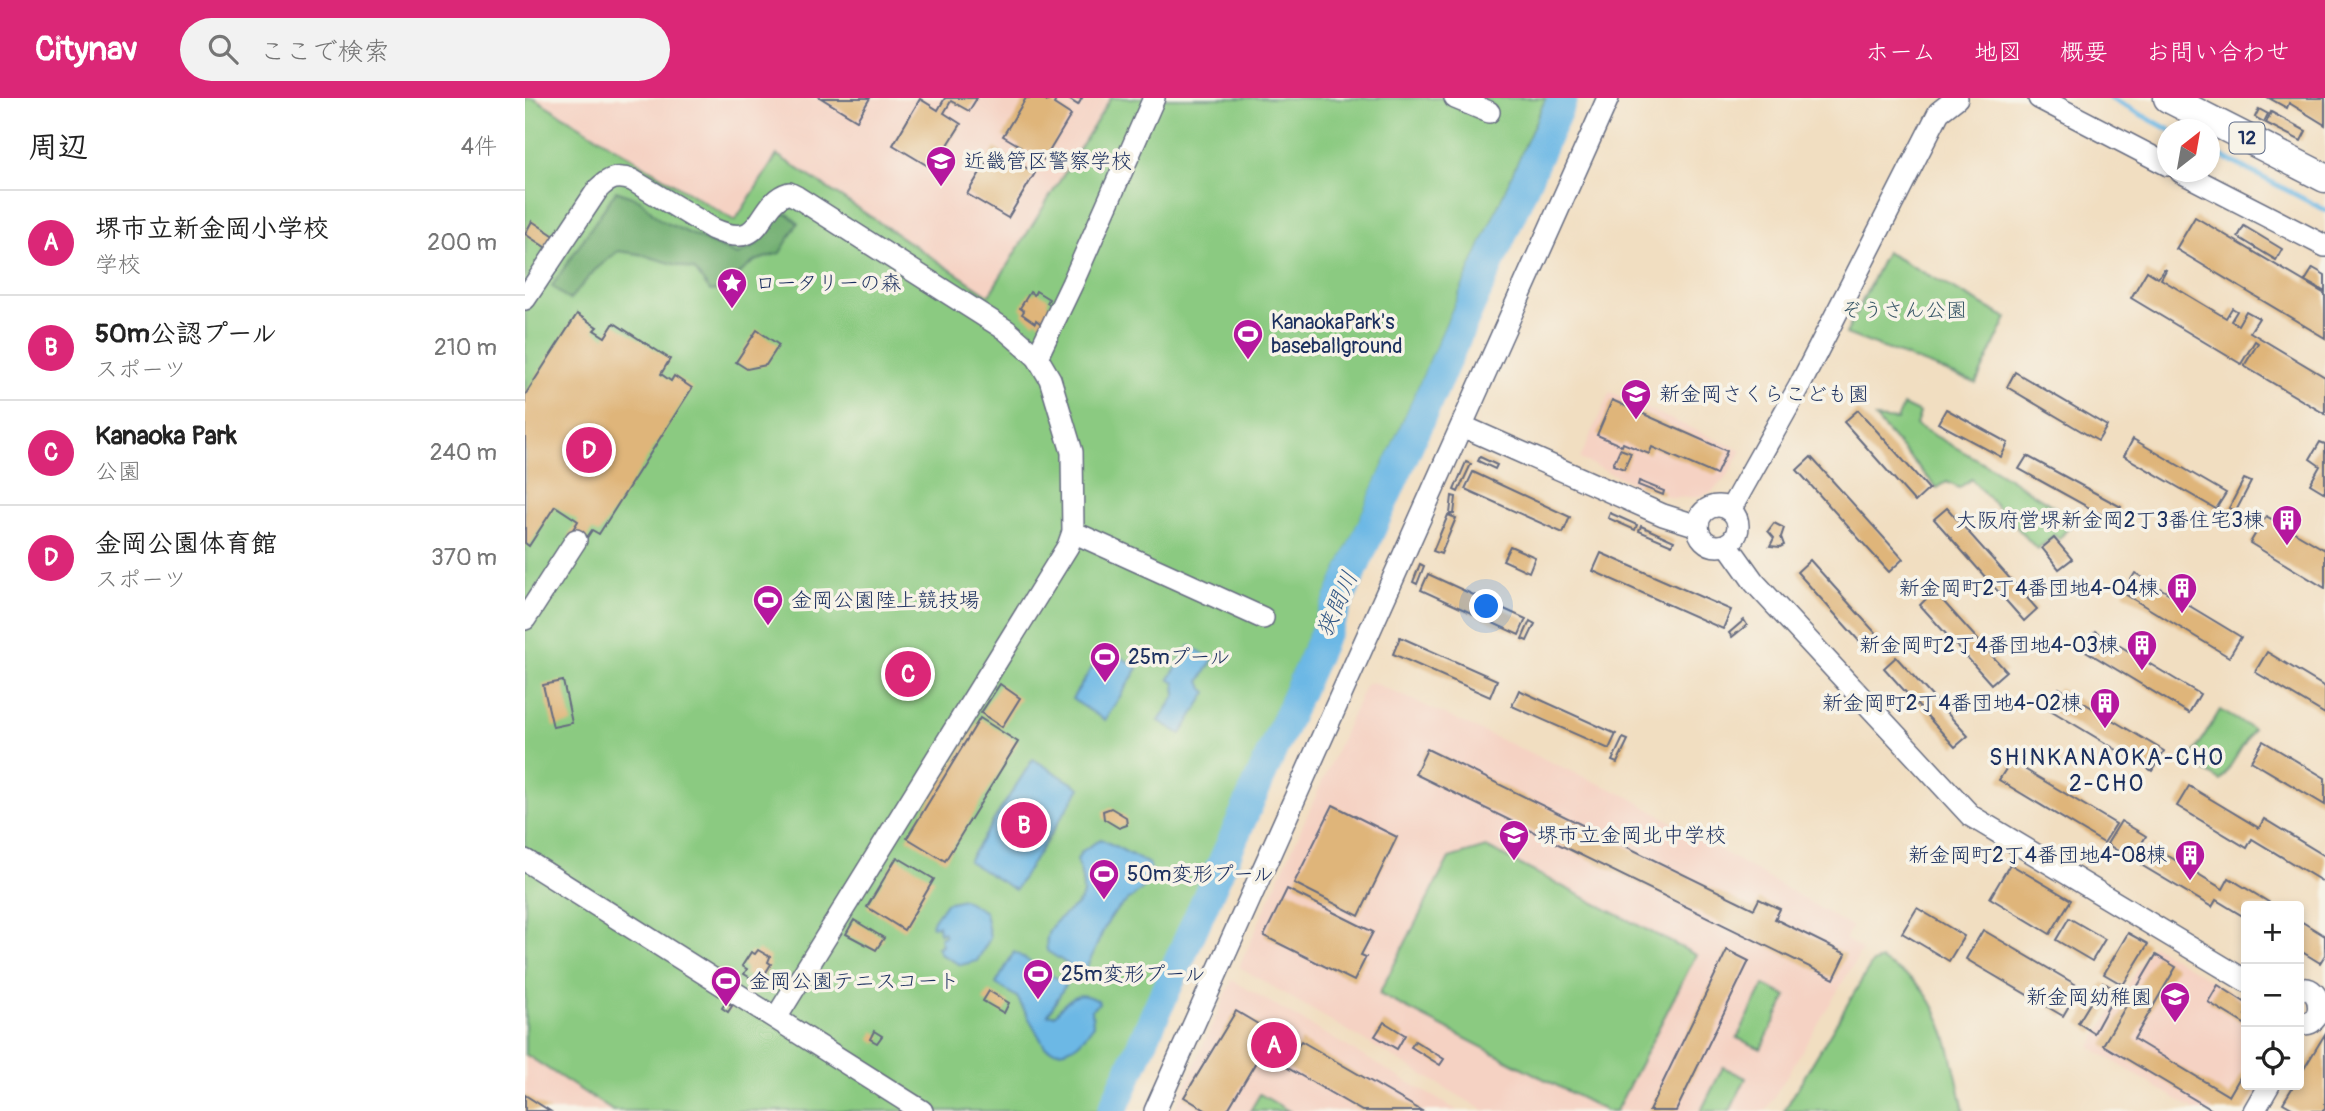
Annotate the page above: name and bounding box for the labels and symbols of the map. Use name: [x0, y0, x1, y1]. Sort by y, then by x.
north arrow: [2157, 119, 2220, 182]
road number: 12: [2229, 122, 2265, 154]
school or university icon: 近畿管区警察学校: [924, 144, 958, 188]
place label: 近畿管区警察学校: [964, 148, 1132, 175]
place icon: ロータリーの森: [715, 266, 749, 310]
place label: ロータリーの森: [755, 270, 902, 297]
park label: ぞうさん公園: [1841, 297, 1967, 324]
place label: KanaokaPark's baseballground: [1271, 309, 1403, 360]
sports icon: KanaokaPark's baseballground: [1231, 317, 1265, 361]
school or university icon: 新金岡さくらこども園: [1619, 377, 1653, 421]
place label: 新金岡さくらこども園: [1659, 381, 1869, 408]
pin: D: [566, 424, 612, 476]
building icon: 大阪府営堺新金岡2丁3番住宅3棟: [2270, 503, 2304, 547]
place label: 大阪府営堺新金岡2丁3番住宅3棟: [1956, 507, 2264, 534]
water label: 狭間川: [1310, 567, 1364, 641]
building icon: 新金岡町2丁4番団地4-04棟: [2165, 571, 2199, 615]
place label: 新金岡町2丁4番団地4-04棟: [1898, 575, 2159, 602]
sports icon: 金岡公園陸上競技場: [751, 583, 785, 627]
place label: 金岡公園陸上競技場: [791, 587, 980, 614]
your location: [1469, 589, 1503, 623]
building icon: 新金岡町2丁4番団地4-03棟: [2125, 628, 2159, 672]
place label: 新金岡町2丁4番団地4-03棟: [1859, 632, 2119, 659]
sports icon: 25mプール: [1088, 640, 1122, 684]
place label: 25mプール: [1128, 644, 1230, 671]
pin: C: [885, 648, 931, 700]
building icon: 新金岡町2丁4番団地4-02棟: [2088, 686, 2122, 730]
place label: 新金岡町2丁4番団地4-02棟: [1822, 690, 2082, 717]
district label: SHINKANAOKA-CHO 2-CHO: [1989, 743, 2225, 798]
pin: B: [1001, 799, 1047, 851]
school or university icon: 堺市立金岡北中学校: [1497, 818, 1531, 862]
place label: 堺市立金岡北中学校: [1537, 822, 1726, 849]
building icon: 新金岡町2丁4番団地4-08棟: [2173, 838, 2207, 882]
place label: 新金岡町2丁4番団地4-08棟: [1908, 842, 2167, 869]
sports icon: 50m変形プール: [1087, 857, 1121, 901]
place label: 50m変形プール: [1127, 861, 1274, 888]
sports icon: 25m変形プール: [1021, 957, 1055, 1001]
place label: 25m変形プール: [1061, 961, 1205, 988]
sports icon: 金岡公園テニスコート: [709, 964, 743, 1008]
place label: 金岡公園テニスコート: [749, 968, 959, 995]
school or university icon: 新金岡幼稚園: [2158, 980, 2192, 1024]
place label: 新金岡幼稚園: [2026, 984, 2152, 1011]
pin: A: [1251, 1019, 1297, 1071]

